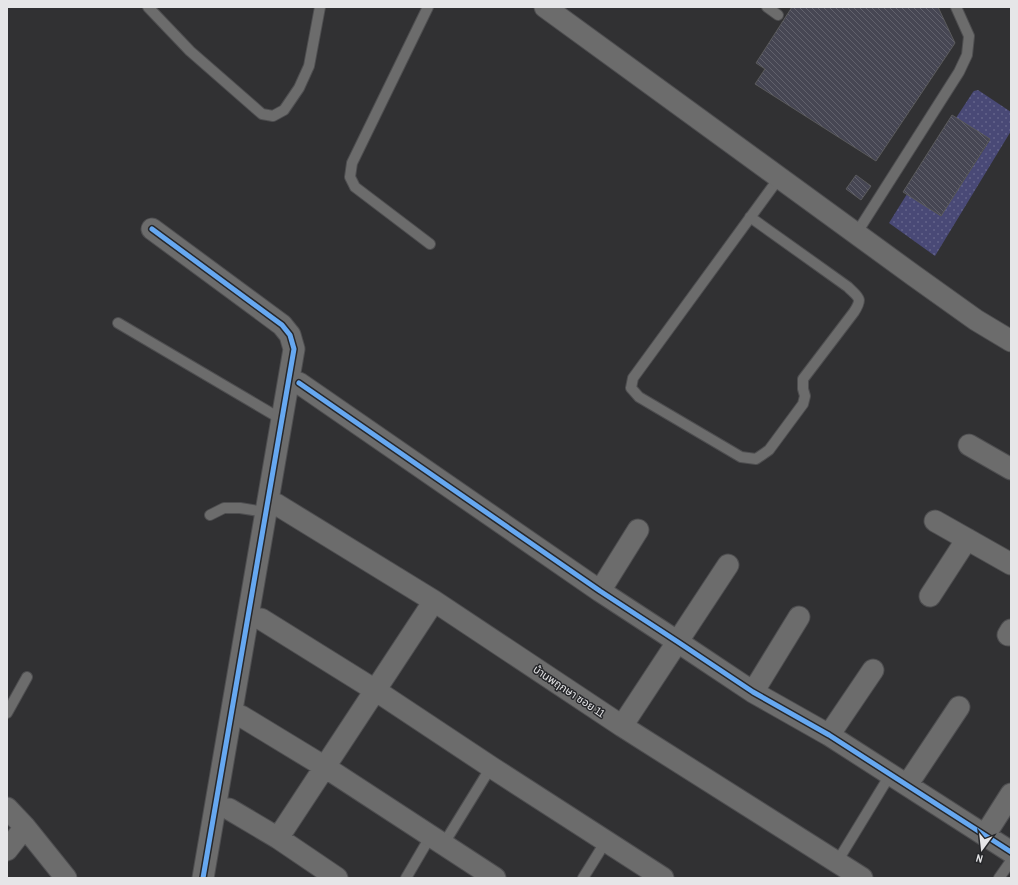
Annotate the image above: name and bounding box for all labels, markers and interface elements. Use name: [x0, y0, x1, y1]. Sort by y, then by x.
street label: บ้านพฤกษา ซอย 11: [530, 662, 608, 720]
north arrow: [962, 829, 1002, 869]
text: N: [974, 851, 984, 866]

